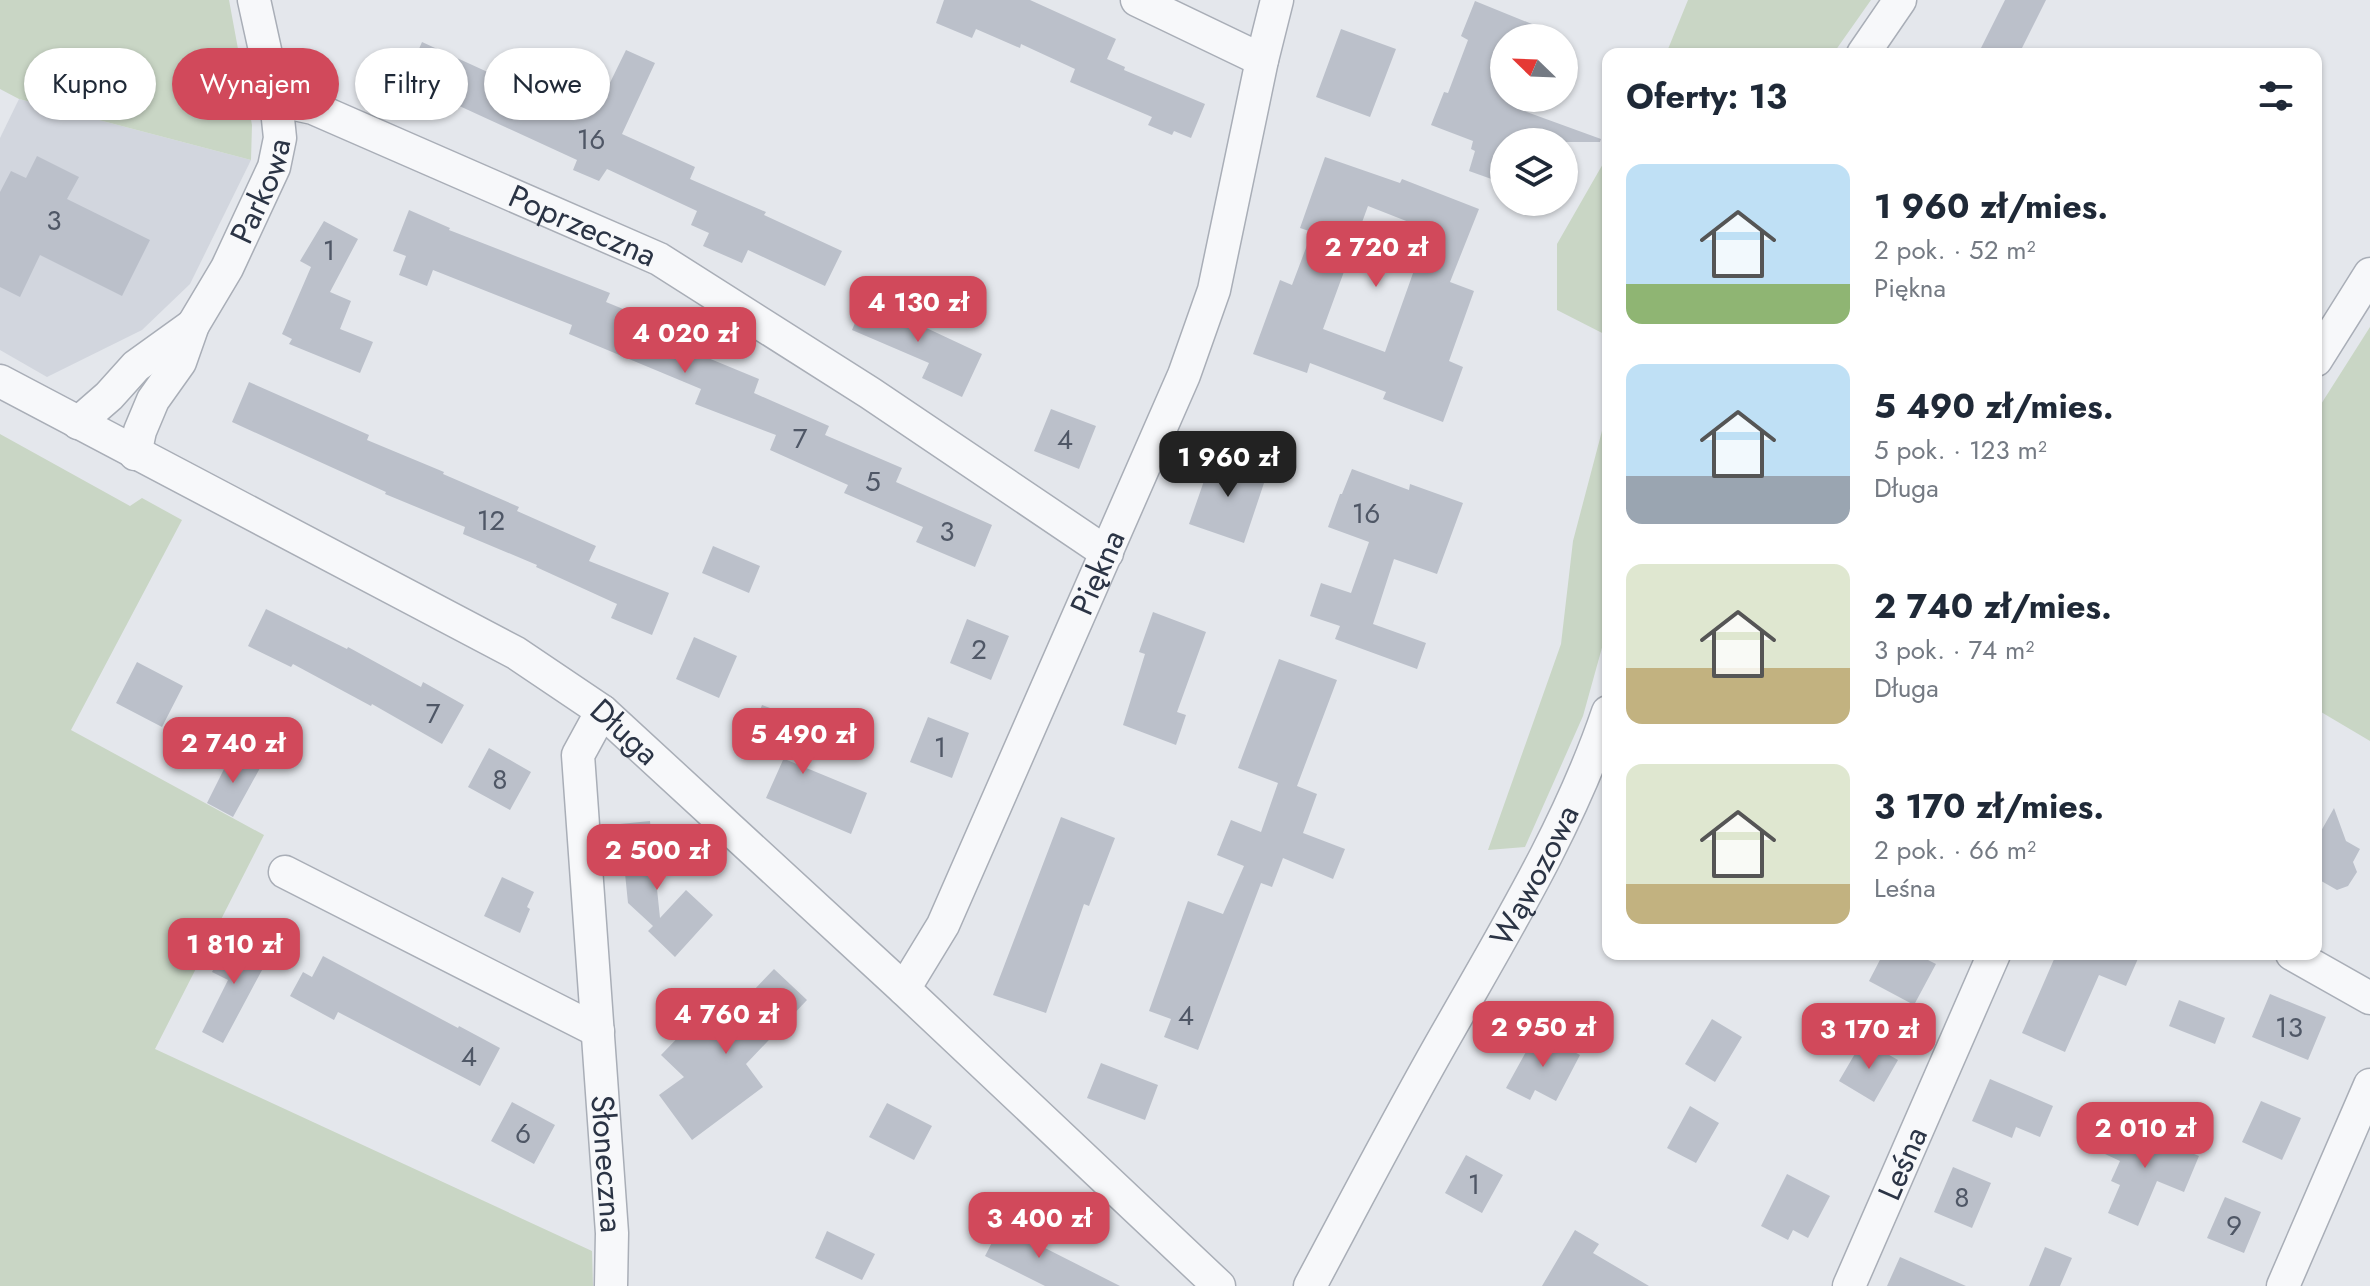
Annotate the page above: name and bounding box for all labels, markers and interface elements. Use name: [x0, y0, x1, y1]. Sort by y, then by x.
north arrow: [1490, 24, 1578, 112]
map controls: [1490, 24, 1578, 216]
chip: Kupno: [24, 48, 156, 120]
chip: Wynajem: [172, 48, 339, 120]
chip: Filtry: [355, 48, 468, 120]
chip: Nowe: [484, 48, 610, 120]
text: Oferty: 13: [1626, 72, 1787, 121]
icon: filters: [2254, 74, 2298, 118]
house number: 16: [577, 119, 605, 160]
button: layers: [1490, 128, 1578, 216]
street label: Parkowa: [218, 134, 302, 251]
street label: Poprzeczna: [501, 173, 664, 278]
text: 1 960 zł/mies.: [1874, 182, 2108, 231]
icon: home: [1690, 196, 1786, 292]
house number: 3: [46, 200, 62, 241]
pin: 2 720 zł: [1293, 221, 1459, 289]
text: 2 720 zł: [1324, 228, 1428, 266]
house number: 1: [323, 230, 335, 271]
text: 2 pok. · 52 m²: [1874, 231, 2036, 269]
text: Piękna: [1874, 269, 1946, 307]
pin: 4 130 zł: [835, 276, 1001, 344]
text: 4 130 zł: [868, 283, 968, 321]
pin: 4 020 zł: [602, 307, 768, 375]
text: 4 020 zł: [632, 314, 738, 352]
text: 5 490 zł/mies.: [1874, 382, 2114, 431]
icon: home: [1690, 396, 1786, 492]
house number: 7: [793, 418, 808, 459]
house number: 4: [1057, 419, 1073, 460]
pin: 1 960 zł: [1145, 431, 1311, 499]
text: 5 pok. · 123 m²: [1874, 431, 2047, 469]
text: 1 960 zł: [1177, 438, 1279, 476]
house number: 5: [865, 461, 881, 502]
text: Długa: [1874, 469, 1939, 507]
house number: 16: [1352, 493, 1380, 534]
house number: 12: [477, 500, 505, 541]
house number: 3: [939, 511, 955, 552]
street label: Piękna: [1059, 522, 1136, 622]
text: 2 740 zł/mies.: [1874, 582, 2112, 631]
icon: home: [1690, 596, 1786, 692]
house number: 2: [971, 629, 987, 670]
text: 3 pok. · 74 m²: [1874, 631, 2034, 669]
text: Długa: [1874, 669, 1939, 707]
street label: Długa: [580, 688, 670, 776]
house number: 7: [426, 693, 441, 734]
pin: 5 490 zł: [720, 708, 886, 776]
text: 5 490 zł: [750, 715, 856, 753]
pin: 2 740 zł: [150, 717, 316, 785]
text: 2 740 zł: [181, 724, 285, 762]
house number: 1: [934, 727, 946, 768]
house number: 8: [492, 759, 508, 800]
text: 3 170 zł/mies.: [1874, 782, 2104, 831]
icon: home: [1690, 796, 1786, 892]
street label: Wąwozowa: [1478, 797, 1590, 955]
pin: 2 500 zł: [574, 824, 740, 892]
text: 2 500 zł: [605, 831, 709, 869]
text: 2 pok. · 66 m²: [1874, 831, 2036, 869]
text: Leśna: [1874, 869, 1936, 907]
pin: 1 810 zł: [151, 918, 317, 986]
text: 1 810 zł: [186, 925, 282, 963]
pin: 4 760 zł: [643, 988, 809, 1056]
text: 4 760 zł: [674, 995, 778, 1033]
house number: 4: [1178, 995, 1194, 1036]
pin: 2 950 zł: [1460, 1001, 1626, 1069]
pin: 3 170 zł: [1786, 1003, 1952, 1071]
house number: 13: [2275, 1007, 2303, 1048]
text: 2 950 zł: [1491, 1008, 1595, 1046]
text: 3 170 zł: [1820, 1010, 1918, 1048]
house number: 4: [461, 1036, 477, 1077]
street label: Słoneczna: [579, 1093, 635, 1234]
pin: 2 010 zł: [2062, 1102, 2228, 1170]
text: 2 010 zł: [2095, 1109, 2195, 1147]
house number: 6: [515, 1113, 531, 1154]
street label: Leśna: [1866, 1119, 1939, 1207]
house number: 1: [1468, 1164, 1480, 1205]
house number: 8: [1954, 1177, 1970, 1218]
pin: 3 400 zł: [956, 1192, 1122, 1260]
text: 3 400 zł: [987, 1199, 1091, 1237]
house number: 9: [2226, 1205, 2242, 1246]

